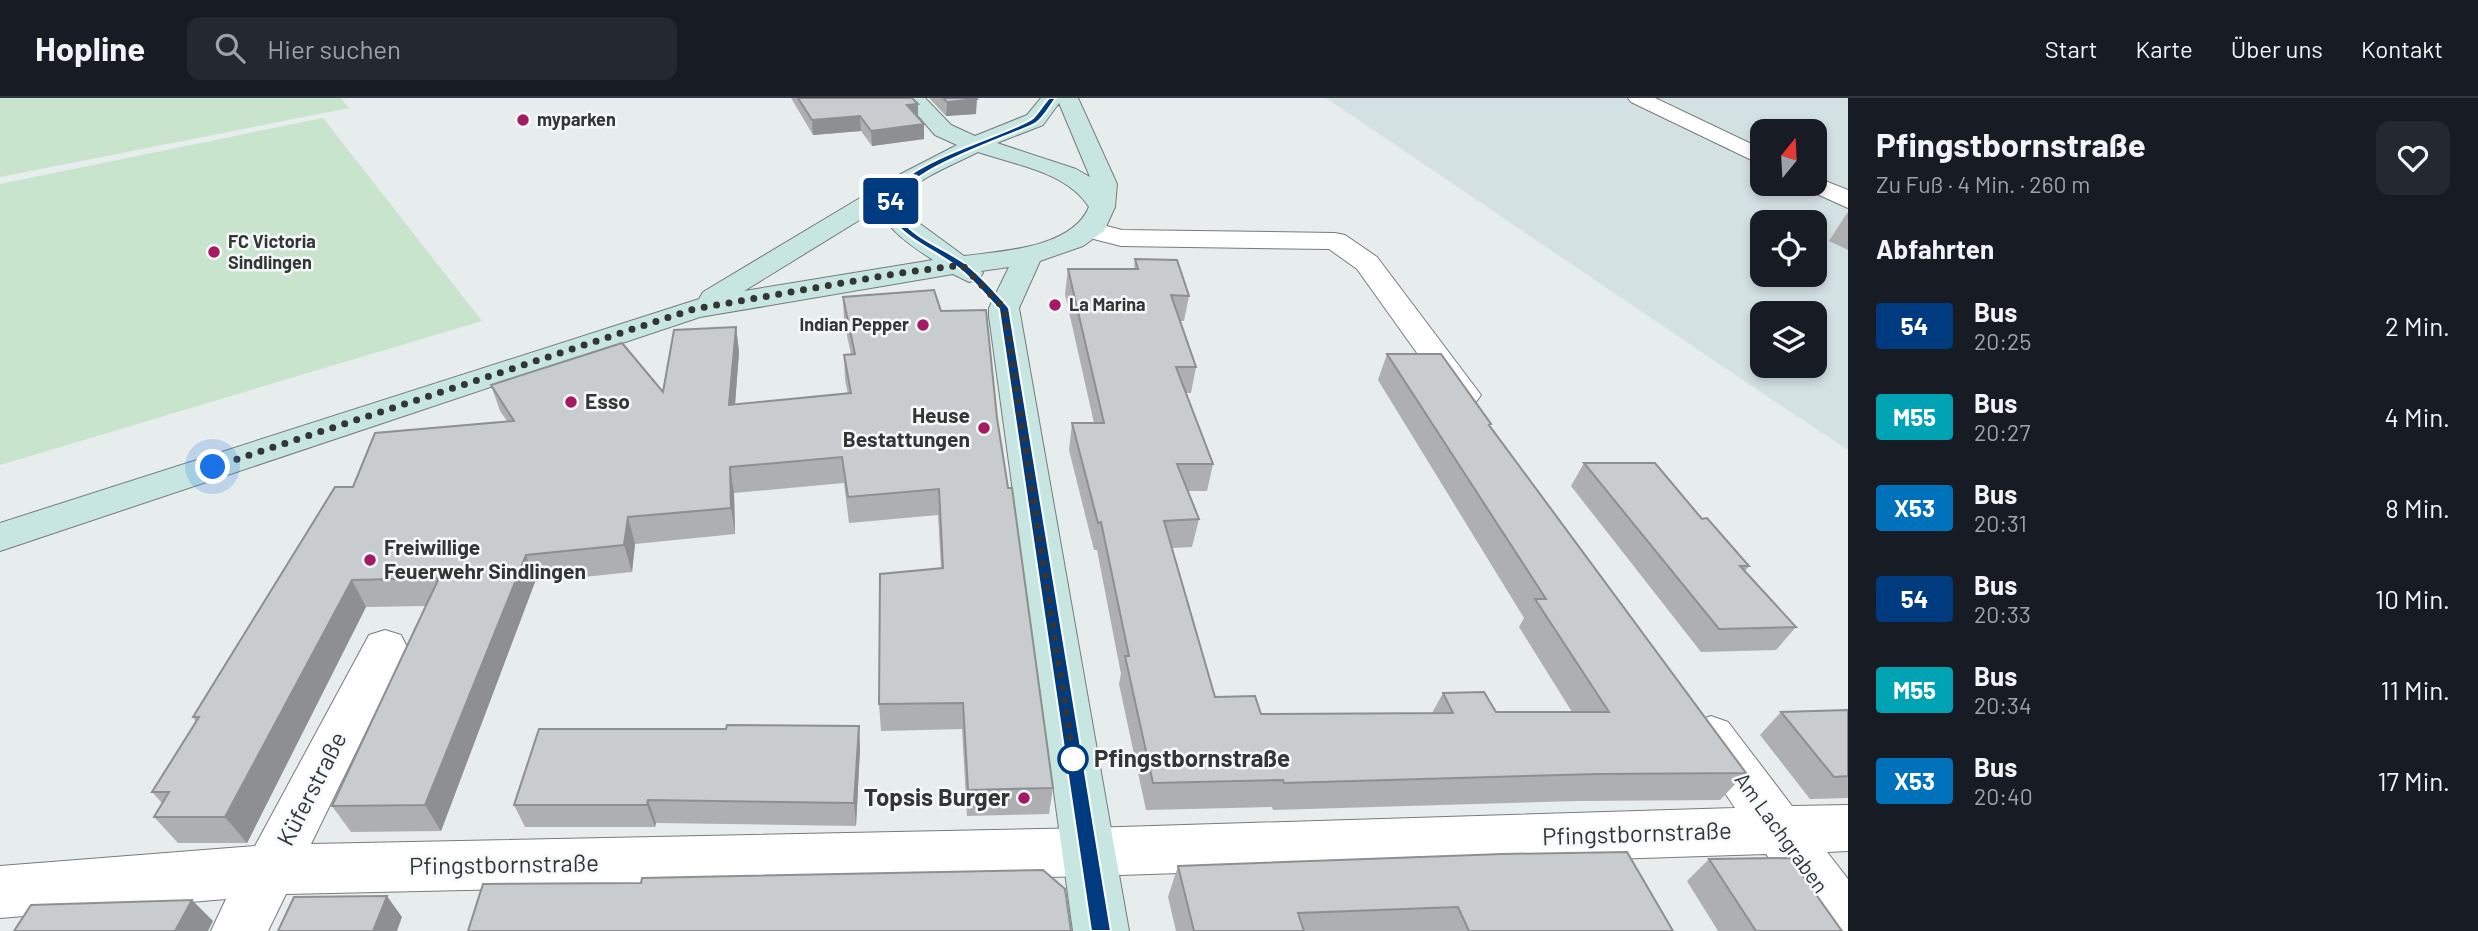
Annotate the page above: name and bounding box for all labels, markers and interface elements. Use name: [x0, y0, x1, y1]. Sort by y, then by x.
search box: [187, 17, 677, 80]
text: Hopline: [35, 28, 145, 68]
icon: search: [211, 29, 249, 67]
text: Hier suchen: [267, 33, 401, 64]
text: Start: [2045, 34, 2098, 63]
text: Karte: [2136, 34, 2193, 63]
text: Über uns: [2231, 34, 2323, 63]
text: Kontakt: [2361, 34, 2443, 63]
place label: myparken: [537, 108, 616, 130]
marker: myparken: [515, 112, 531, 128]
north arrow: [1750, 119, 1827, 196]
map controls: [1750, 119, 1827, 378]
button: heart: [2376, 121, 2450, 195]
text: Pfingstbornstraße: [1876, 124, 2146, 164]
text: Zu Fuß · 4 Min. · 260 m: [1876, 170, 2090, 198]
line badge: 54: [860, 178, 922, 224]
text: 54: [877, 186, 905, 215]
button: locate: [1750, 210, 1827, 287]
place label: FC Victoria Sindlingen: [228, 230, 316, 273]
text: Abfahrten: [1876, 233, 1994, 264]
marker: FC Victoria Sindlingen: [206, 244, 222, 260]
place label: La Marina: [1069, 293, 1146, 315]
text: Bus: [1974, 296, 2017, 327]
marker: La Marina: [1047, 297, 1063, 313]
button: layers: [1750, 301, 1827, 378]
text: 2 Min.: [2385, 310, 2450, 341]
text: 54: [1901, 311, 1928, 340]
place label: Indian Pepper: [800, 313, 909, 335]
marker: Indian Pepper: [915, 317, 931, 333]
text: 20:25: [1974, 327, 2031, 355]
text: Bus: [1974, 387, 2017, 418]
place label: Esso: [585, 388, 630, 413]
marker: Esso: [563, 394, 579, 410]
text: 4 Min.: [2385, 401, 2450, 432]
place label: Heuse Bestattungen: [843, 402, 970, 451]
text: M55: [1893, 402, 1936, 431]
text: 20:27: [1974, 418, 2030, 446]
marker: Heuse Bestattungen: [976, 420, 992, 436]
your location: [195, 449, 230, 484]
text: Bus: [1974, 478, 2017, 509]
text: 8 Min.: [2385, 492, 2450, 523]
text: X53: [1894, 493, 1935, 522]
text: 20:31: [1974, 509, 2027, 537]
place label: Freiwillige Feuerwehr Sindlingen: [384, 534, 586, 583]
marker: Freiwillige Feuerwehr Sindlingen: [362, 552, 378, 568]
text: Bus: [1974, 569, 2017, 600]
text: 10 Min.: [2375, 583, 2450, 614]
text: 54: [1901, 584, 1928, 613]
text: 20:33: [1974, 600, 2031, 628]
text: Bus: [1974, 660, 2017, 691]
text: 11 Min.: [2381, 674, 2450, 705]
text: M55: [1893, 675, 1936, 704]
text: 20:34: [1974, 691, 2032, 719]
street label: Küferstraße: [270, 727, 352, 850]
place label: Pfingstbornstraße: [1094, 743, 1290, 772]
marker: Pfingstbornstraße: [1058, 744, 1088, 774]
text: Bus: [1974, 751, 2017, 782]
text: 17 Min.: [2377, 765, 2450, 796]
text: X53: [1894, 766, 1935, 795]
street label: Am Lachgraben: [1730, 767, 1834, 897]
place label: Topsis Burger: [864, 782, 1010, 811]
text: 20:40: [1974, 782, 2033, 810]
marker: Topsis Burger: [1016, 790, 1032, 806]
street label: Pfingstbornstraße: [1542, 815, 1732, 850]
street label: Pfingstbornstraße: [409, 847, 599, 880]

